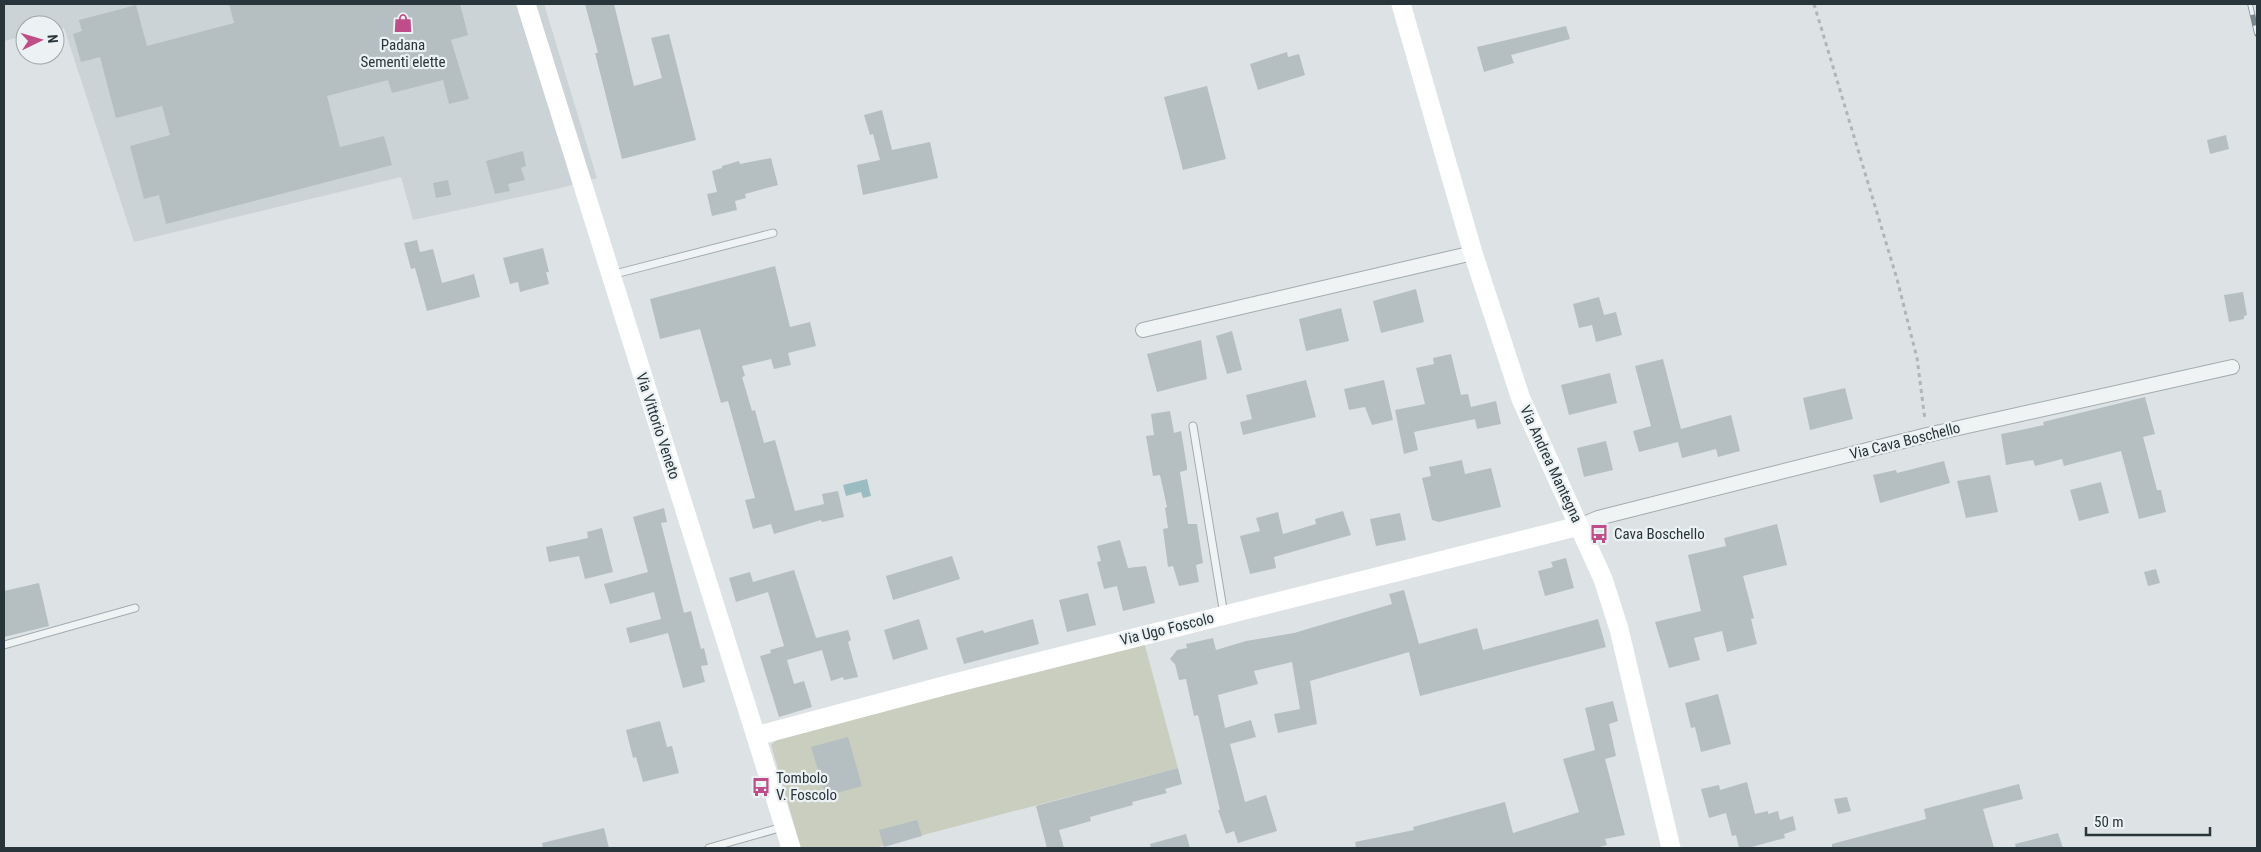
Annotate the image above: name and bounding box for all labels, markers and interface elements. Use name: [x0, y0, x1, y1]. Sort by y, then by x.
shop icon: Padana Sementi elette: [392, 12, 414, 34]
north arrow: [15, 15, 65, 65]
text: N: [45, 34, 61, 44]
place label: Padana Sementi elette: [360, 36, 446, 71]
street label: Via Vittorio Veneto: [632, 371, 684, 481]
street label: Via Andrea Mantegna: [1516, 403, 1586, 525]
street label: Via Cava Boschello: [1848, 419, 1962, 463]
bus stop icon: Cava Boschello: [1588, 523, 1610, 545]
place label: Cava Boschello: [1614, 525, 1705, 543]
street label: Via Ugo Foscolo: [1118, 609, 1216, 649]
place label: Tombolo V. Foscolo: [776, 769, 837, 804]
bus stop icon: Tombolo V. Foscolo: [750, 776, 772, 798]
scale bar: [2086, 804, 2210, 836]
text: 50 m: [2094, 813, 2124, 831]

